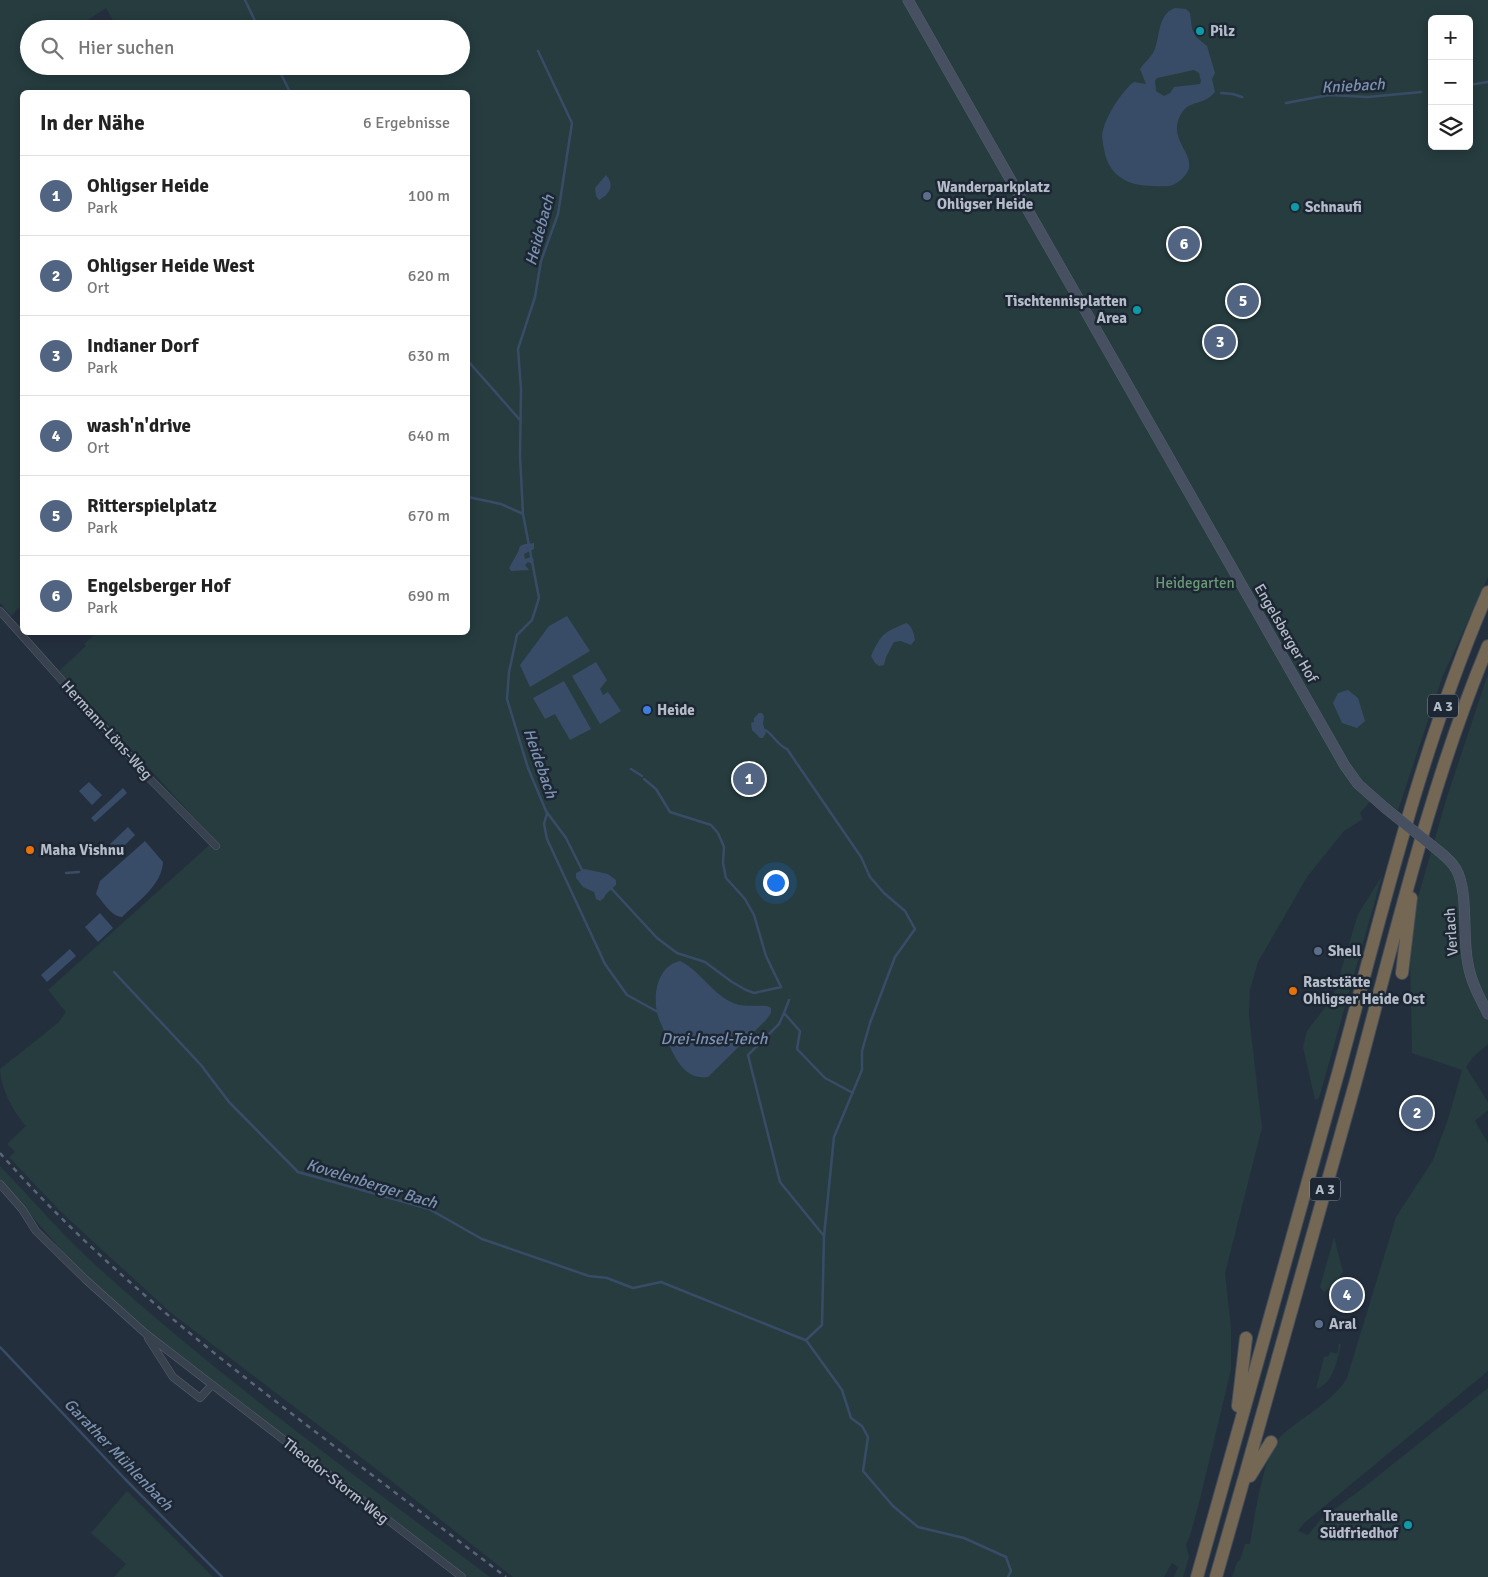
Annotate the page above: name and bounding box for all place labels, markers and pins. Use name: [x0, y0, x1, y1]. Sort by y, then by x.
place label: Pilz: [1210, 22, 1235, 40]
marker: Pilz: [1194, 25, 1206, 37]
place label: Wanderparkplatz Ohligser Heide: [937, 178, 1050, 213]
marker: Wanderparkplatz Ohligser Heide: [921, 190, 933, 202]
place label: Schnaufi: [1305, 198, 1362, 216]
marker: Schnaufi: [1289, 201, 1301, 213]
pin: 6: [1168, 225, 1200, 263]
pin: 5: [1227, 282, 1259, 320]
place label: Tischtennisplatten Area: [1005, 292, 1127, 327]
marker: Tischtennisplatten Area: [1131, 304, 1143, 316]
pin: 3: [1204, 323, 1236, 361]
place label: Heide: [657, 701, 695, 719]
marker: Heide: [641, 704, 653, 716]
pin: 1: [733, 760, 765, 798]
place label: Maha Vishnu: [40, 841, 124, 859]
marker: Maha Vishnu: [24, 844, 36, 856]
place label: Shell: [1328, 942, 1361, 960]
marker: Shell: [1312, 945, 1324, 957]
place label: Raststätte Ohligser Heide Ost: [1303, 973, 1425, 1008]
marker: Raststätte Ohligser Heide Ost: [1287, 985, 1299, 997]
pin: 2: [1401, 1094, 1433, 1132]
pin: 4: [1331, 1276, 1363, 1314]
place label: Aral: [1329, 1315, 1357, 1333]
marker: Aral: [1313, 1318, 1325, 1330]
place label: Trauerhalle Südfriedhof: [1320, 1507, 1400, 1542]
marker: Trauerhalle Südfriedhof: [1402, 1519, 1414, 1531]

